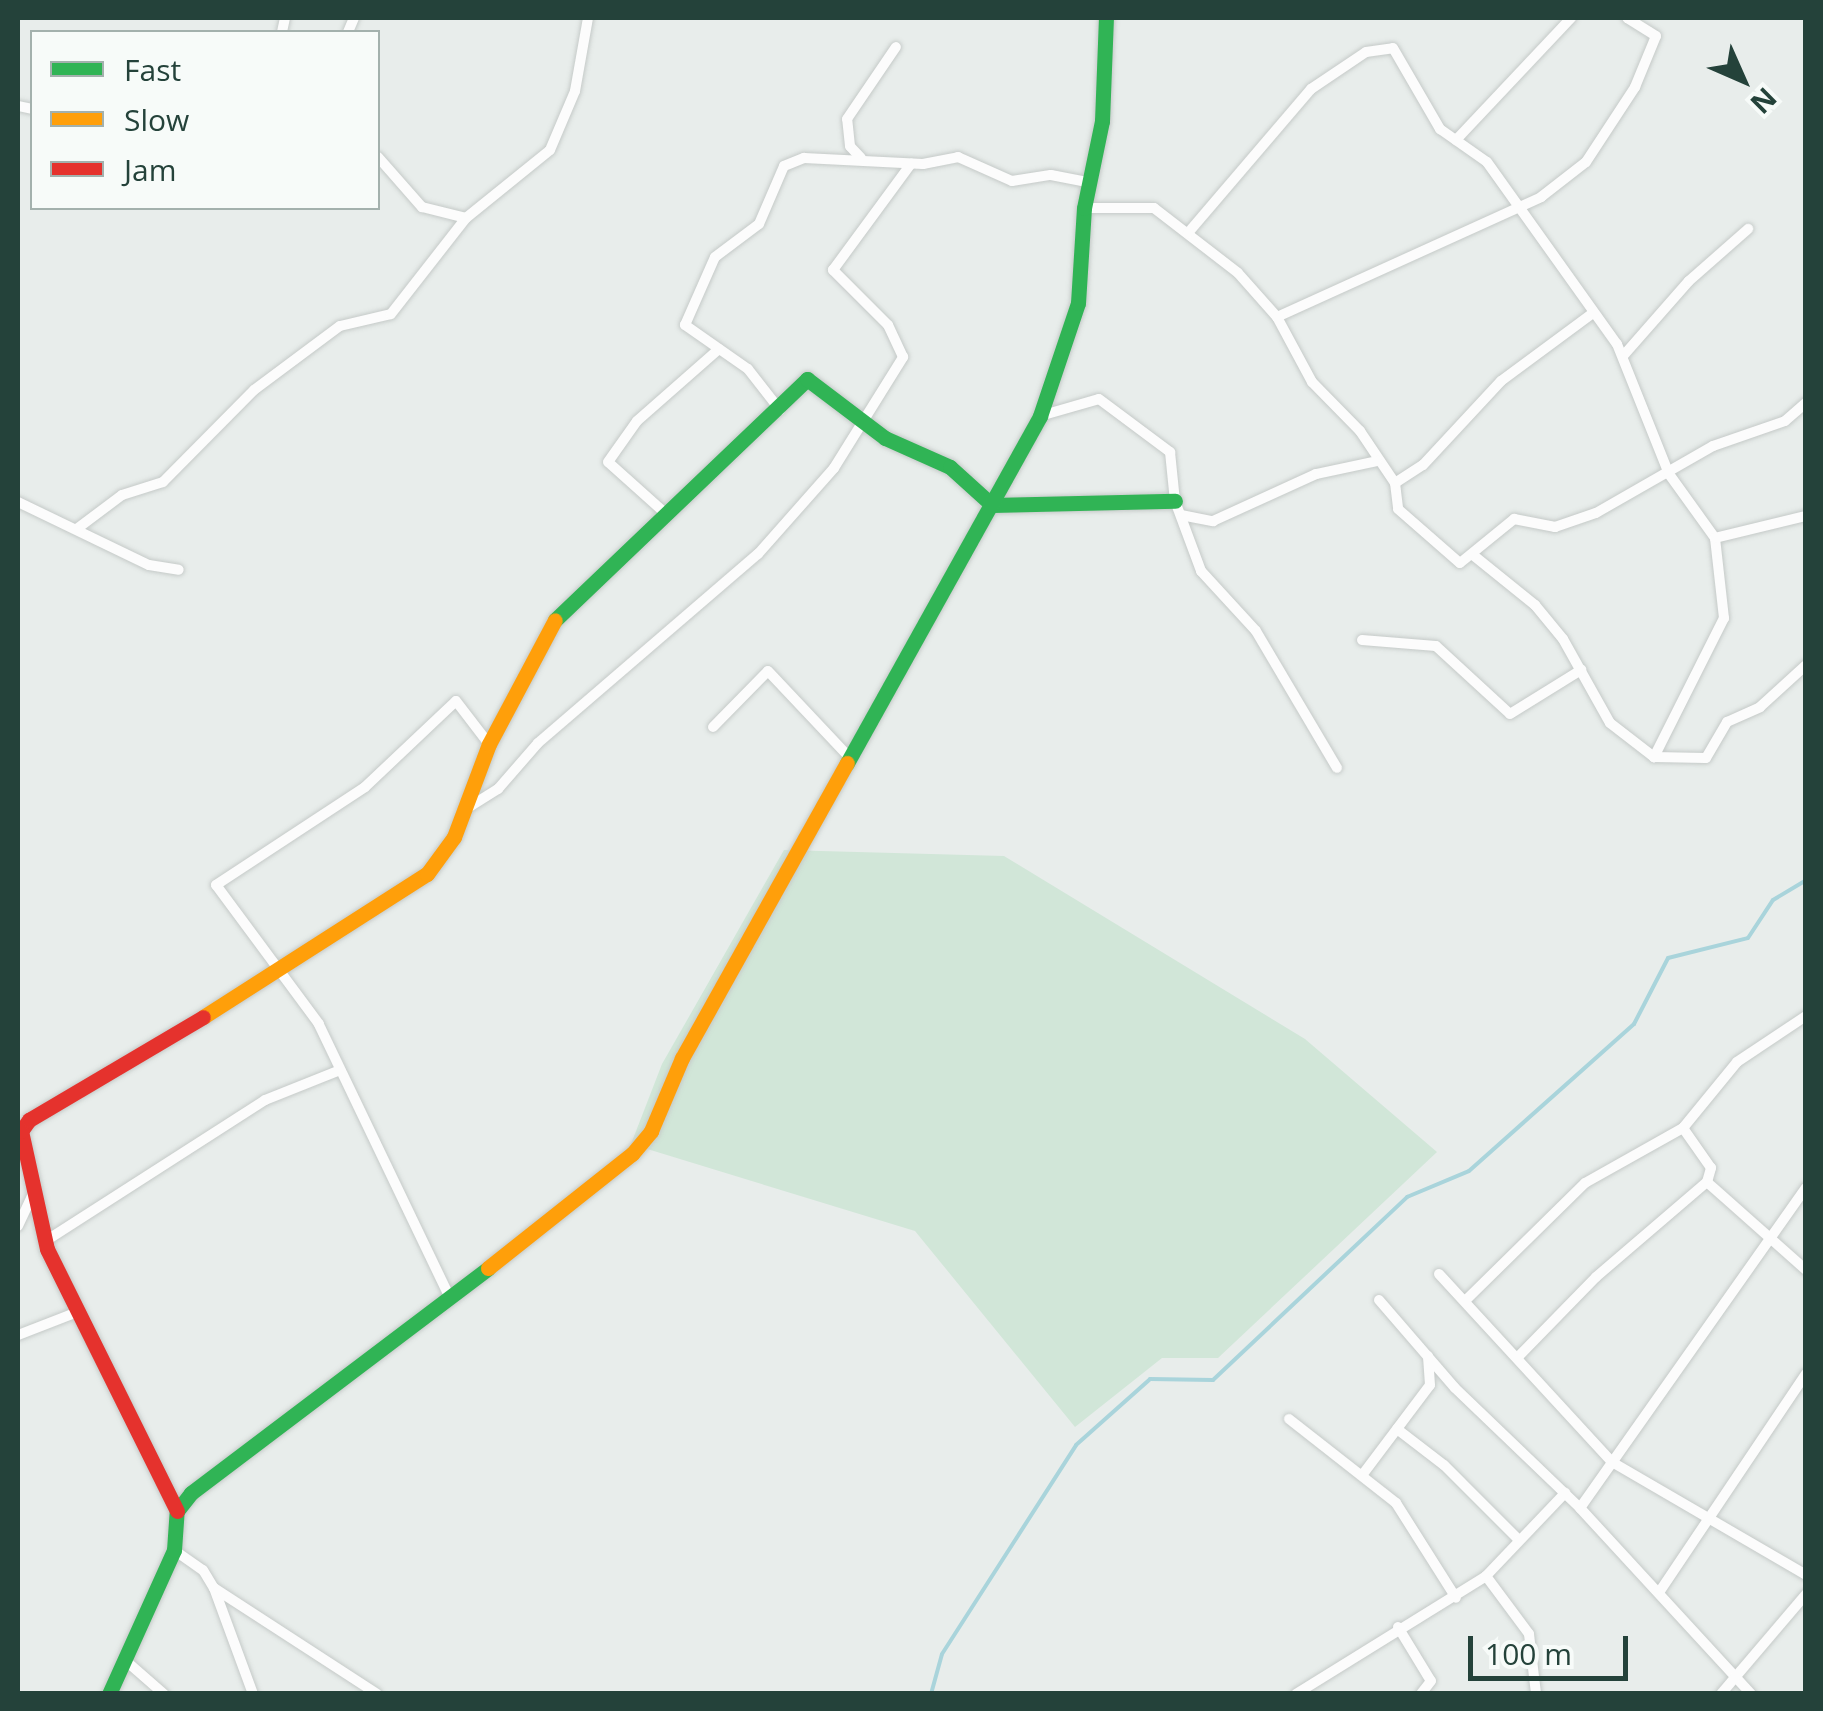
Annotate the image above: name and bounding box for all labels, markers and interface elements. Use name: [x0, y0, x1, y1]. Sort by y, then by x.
legend: [30, 30, 380, 210]
north arrow: [1693, 30, 1793, 130]
text: Fast: [124, 49, 181, 90]
text: N: [1743, 80, 1786, 123]
text: Slow: [124, 99, 189, 140]
text: Jam: [124, 149, 177, 190]
scale bar: [1473, 1616, 1633, 1678]
text: 100 m: [1485, 1633, 1572, 1674]

